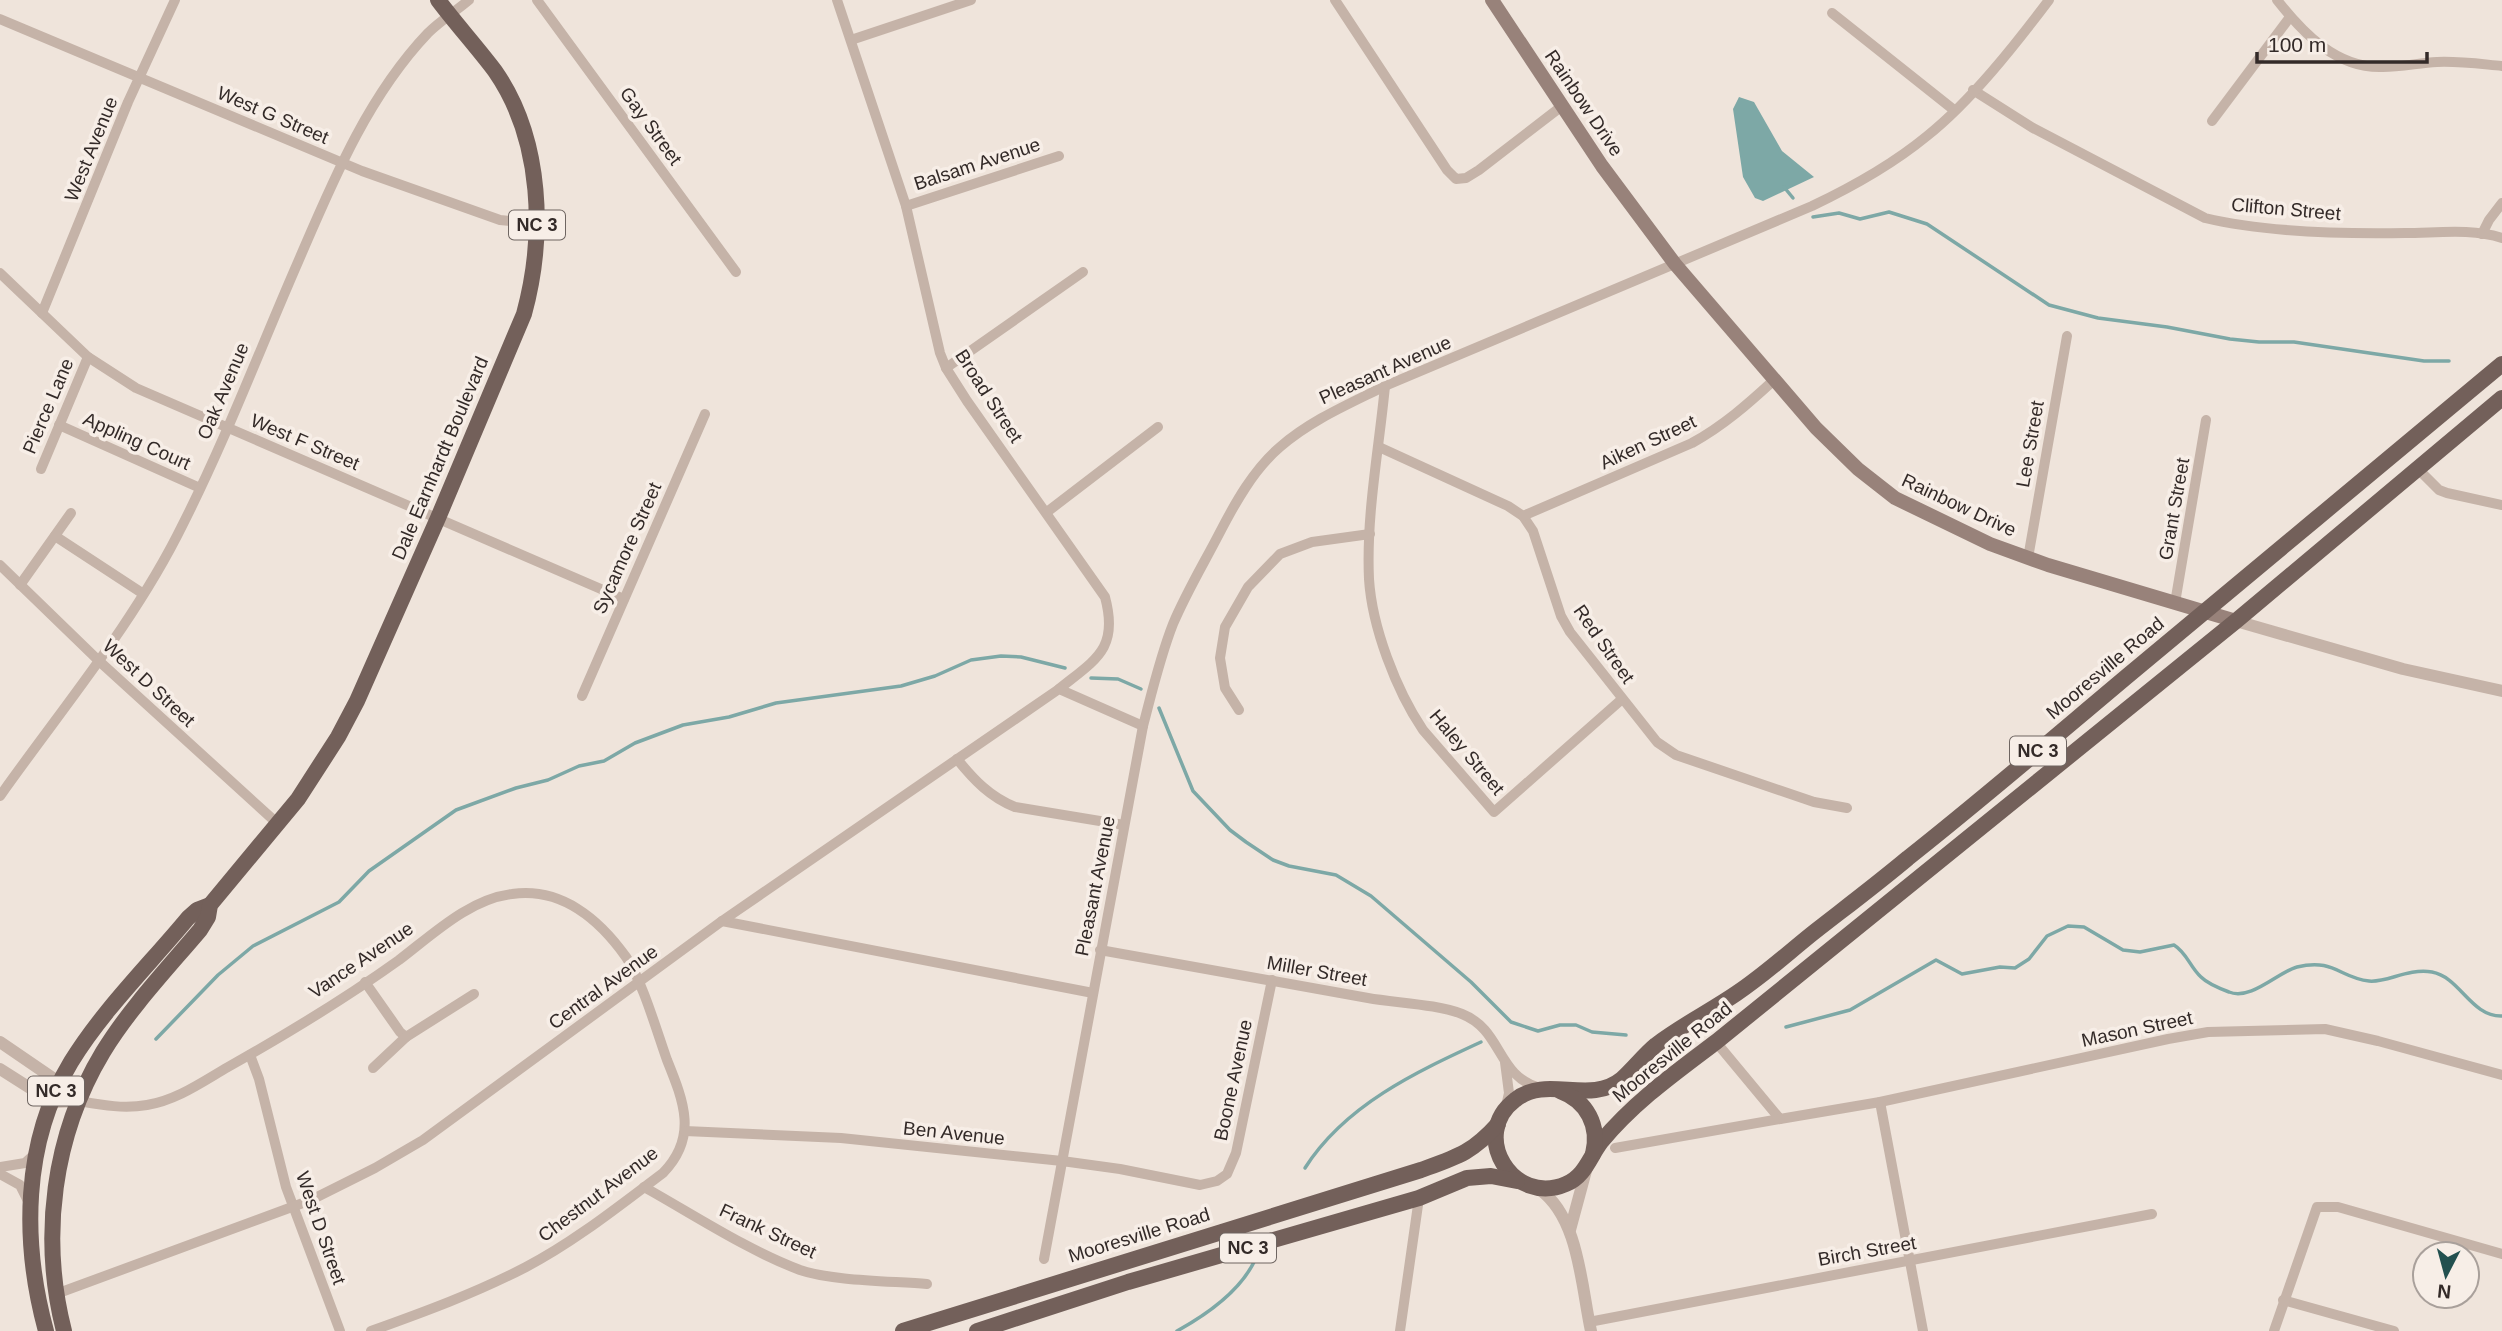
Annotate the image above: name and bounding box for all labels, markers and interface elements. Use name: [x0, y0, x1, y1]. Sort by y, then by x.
scale bar: [2257, 21, 2427, 65]
text: 100 m: [2268, 33, 2326, 56]
street label: Rainbow Drive: [1541, 46, 1627, 160]
street label: West G Street: [214, 82, 333, 148]
street label: Gay Street: [616, 83, 687, 169]
street label: West Avenue: [60, 93, 122, 205]
street label: Balsam Avenue: [911, 134, 1043, 194]
street label: Clifton Street: [2230, 194, 2342, 224]
road number: NC 3: [509, 210, 565, 240]
street label: Pleasant Avenue: [1316, 331, 1454, 409]
street label: Oak Avenue: [193, 339, 253, 443]
street label: Broad Street: [951, 346, 1027, 447]
street label: Dale Earnhardt Boulevard: [388, 353, 492, 563]
street label: Pierce Lane: [19, 355, 77, 457]
street label: Lee Street: [2012, 398, 2048, 489]
street label: Appling Court: [80, 408, 195, 474]
street label: West F Street: [248, 410, 363, 475]
street label: Aiken Street: [1597, 410, 1700, 473]
street label: Grant Street: [2155, 456, 2193, 562]
street label: Rainbow Drive: [1899, 469, 2019, 541]
street label: Sycamore Street: [589, 478, 666, 617]
street label: Red Street: [1569, 601, 1639, 688]
street label: Mooresville Road: [2042, 613, 2168, 723]
street label: West D Street: [99, 635, 200, 731]
street label: Haley Street: [1425, 705, 1509, 799]
road number: NC 3: [2010, 736, 2066, 766]
street label: Pleasant Avenue: [1071, 814, 1119, 958]
street label: Vance Avenue: [305, 918, 417, 1002]
street label: Central Avenue: [544, 940, 662, 1034]
street label: Miller Street: [1265, 952, 1369, 990]
street label: Mooresville Road: [1608, 998, 1736, 1106]
street label: Mason Street: [2080, 1007, 2195, 1051]
street label: Boone Avenue: [1210, 1018, 1256, 1142]
road number: NC 3: [28, 1076, 84, 1106]
street label: Ben Avenue: [902, 1117, 1006, 1149]
street label: Chestnut Avenue: [534, 1142, 662, 1246]
street label: West D Street: [292, 1169, 350, 1288]
street label: Frank Street: [716, 1199, 820, 1263]
street label: Mooresville Road: [1066, 1203, 1212, 1267]
street label: Birch Street: [1816, 1232, 1918, 1270]
road number: NC 3: [1220, 1233, 1276, 1262]
north arrow: [2411, 1240, 2481, 1310]
text: N: [2436, 1280, 2452, 1303]

